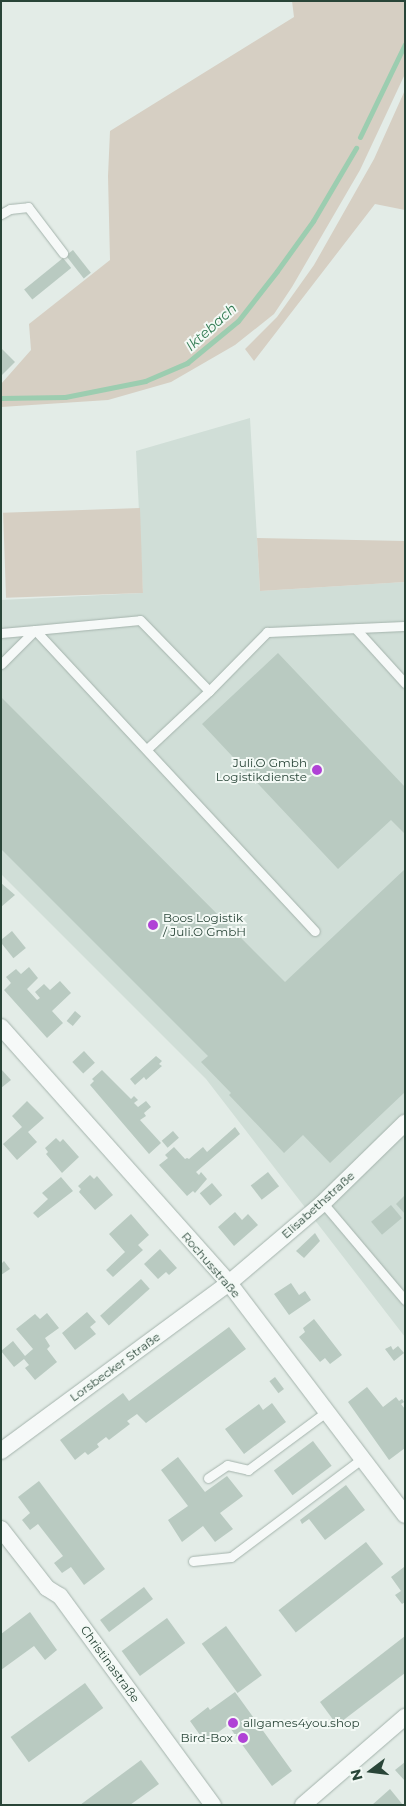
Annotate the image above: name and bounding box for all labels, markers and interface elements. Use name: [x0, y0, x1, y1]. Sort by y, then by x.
water label: Iktebach: [182, 300, 240, 354]
place label: Juli.O Gmbh Logistikdienste: [216, 756, 307, 784]
marker: Juli.O Gmbh Logistikdienste: [311, 764, 323, 776]
place label: Boos Logistik / Juli.O GmbH: [163, 911, 246, 939]
marker: Boos Logistik / Juli.O GmbH: [147, 919, 159, 931]
street label: Elisabethstraße: [279, 1168, 357, 1242]
street label: Rochusstraße: [179, 1229, 243, 1301]
street label: Lorsbecker Straße: [67, 1329, 163, 1405]
street label: Christinastraße: [77, 1623, 143, 1705]
place label: allgames4you.shop: [243, 1716, 360, 1730]
marker: allgames4you.shop: [227, 1717, 239, 1729]
place label: Bird-Box: [181, 1731, 233, 1745]
marker: Bird-Box: [237, 1732, 249, 1744]
north arrow: [346, 1746, 396, 1796]
text: N: [346, 1767, 367, 1783]

